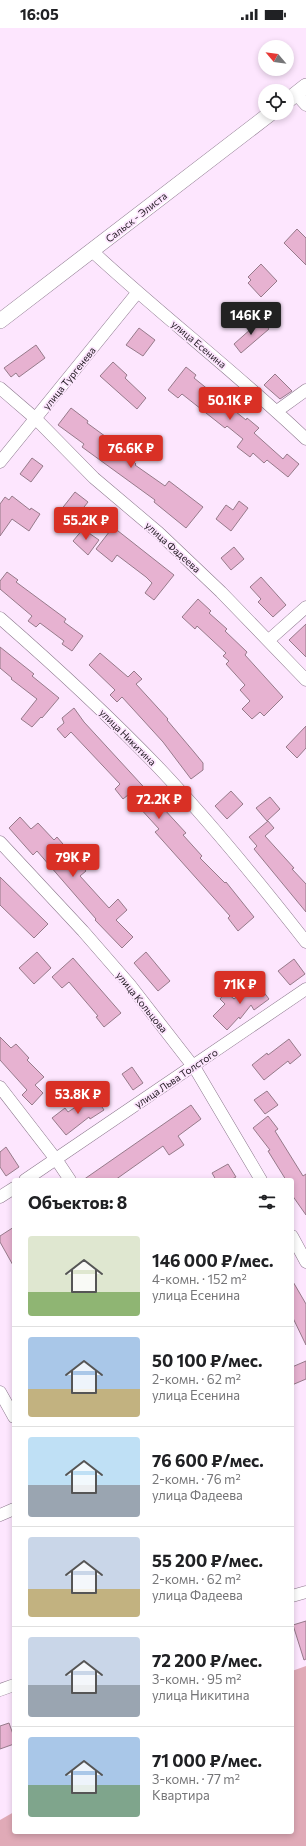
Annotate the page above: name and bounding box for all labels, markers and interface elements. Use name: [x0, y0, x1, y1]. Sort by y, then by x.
text: 16:05: [20, 5, 59, 23]
north arrow: [258, 40, 294, 76]
map controls: [258, 40, 294, 120]
button: locate: [258, 84, 294, 120]
street label: Сальск - Элиста: [103, 189, 169, 245]
pin: 146K ₽: [218, 302, 284, 336]
text: 146K ₽: [230, 307, 272, 323]
street label: улица Есенина: [169, 318, 229, 370]
street label: улица Тургенева: [40, 344, 98, 412]
pin: 50.1K ₽: [193, 387, 267, 421]
text: 50.1K ₽: [208, 392, 252, 408]
pin: 76.6K ₽: [94, 435, 168, 469]
text: 76.6K ₽: [108, 440, 154, 456]
pin: 55.2K ₽: [49, 507, 123, 541]
text: 55.2K ₽: [63, 512, 109, 528]
street label: улица Фадеева: [143, 519, 203, 575]
street label: улица Никитина: [97, 706, 159, 768]
pin: 72.2K ₽: [122, 786, 196, 820]
text: 72.2K ₽: [136, 791, 182, 807]
pin: 79K ₽: [45, 844, 101, 878]
text: 79K ₽: [55, 849, 91, 865]
street label: улица Кольцова: [114, 969, 170, 1035]
pin: 71K ₽: [212, 971, 268, 1005]
text: 71K ₽: [223, 976, 257, 992]
street label: улица Льва Толстого: [132, 1046, 220, 1110]
pin: 53.8K ₽: [41, 1081, 115, 1115]
text: 53.8K ₽: [55, 1086, 101, 1102]
icon: filters: [256, 1191, 278, 1213]
text: Объектов: 8: [28, 1192, 127, 1213]
text: 146 000 ₽/мес.: [152, 1250, 274, 1271]
icon: home: [60, 1252, 108, 1300]
text: 4-комн. · 152 m²: [152, 1271, 247, 1287]
text: улица Есенина: [152, 1287, 240, 1303]
text: 50 100 ₽/мес.: [152, 1350, 263, 1371]
icon: home: [60, 1353, 108, 1401]
text: 2-комн. · 62 m²: [152, 1371, 241, 1387]
text: улица Есенина: [152, 1387, 240, 1403]
text: 76 600 ₽/мес.: [152, 1450, 264, 1471]
icon: home: [60, 1453, 108, 1501]
text: 2-комн. · 76 m²: [152, 1471, 241, 1487]
text: улица Фадеева: [152, 1487, 243, 1503]
text: 55 200 ₽/мес.: [152, 1550, 263, 1571]
icon: home: [60, 1553, 108, 1601]
text: 2-комн. · 62 m²: [152, 1571, 241, 1587]
text: улица Фадеева: [152, 1587, 243, 1603]
text: 72 200 ₽/мес.: [152, 1650, 262, 1671]
icon: home: [60, 1653, 108, 1701]
text: 3-комн. · 95 m²: [152, 1671, 242, 1687]
text: улица Никитина: [152, 1687, 249, 1703]
text: 71 000 ₽/мес.: [152, 1750, 262, 1771]
icon: home: [60, 1753, 108, 1801]
text: 3-комн. · 77 m²: [152, 1771, 240, 1787]
text: Квартира: [152, 1787, 210, 1803]

